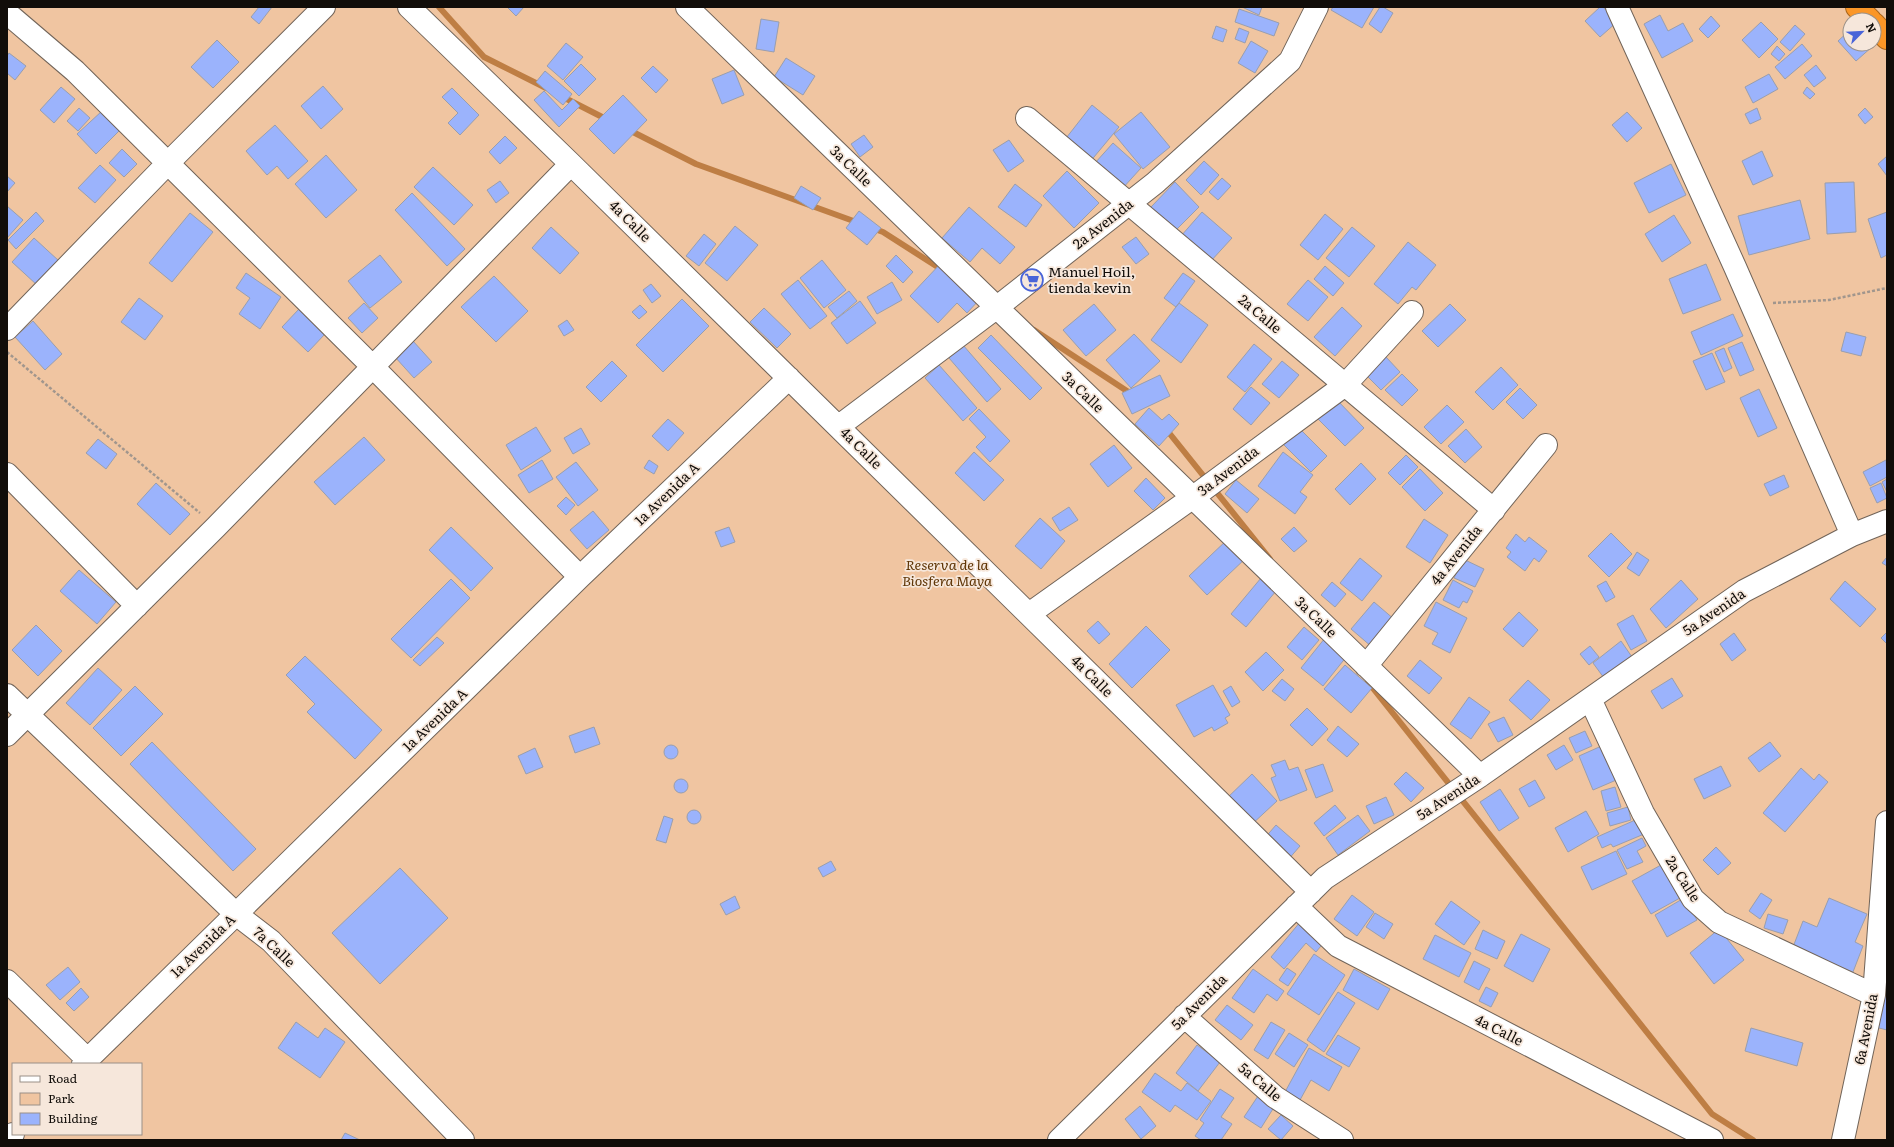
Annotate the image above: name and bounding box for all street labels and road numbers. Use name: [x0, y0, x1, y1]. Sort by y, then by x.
street label: 3a Calle: [826, 140, 877, 190]
street label: 2a Avenida: [1068, 193, 1137, 253]
street label: 4a Calle: [605, 195, 656, 246]
street label: 2a Calle: [1235, 289, 1287, 337]
street label: 3a Calle: [1058, 366, 1109, 416]
street label: 4a Calle: [836, 422, 887, 473]
street label: 3a Avenida: [1193, 440, 1263, 500]
street label: 1a Avenida A: [629, 457, 704, 529]
street label: 4a Avenida: [1425, 520, 1486, 589]
street label: 5a Avenida: [1678, 583, 1749, 639]
street label: 3a Calle: [1291, 591, 1342, 641]
street label: 4a Calle: [1067, 650, 1118, 701]
street label: 1a Avenida A: [397, 683, 472, 755]
street label: 5a Avenida: [1412, 768, 1483, 824]
street label: 2a Calle: [1662, 852, 1706, 905]
street label: 1a Avenida A: [165, 909, 240, 981]
street label: 7a Calle: [249, 922, 300, 971]
street label: 5a Avenida: [1166, 969, 1231, 1034]
street label: 6a Avenida: [1848, 991, 1882, 1066]
street label: 4a Calle: [1472, 1008, 1527, 1050]
street label: 5a Calle: [1235, 1057, 1287, 1105]

